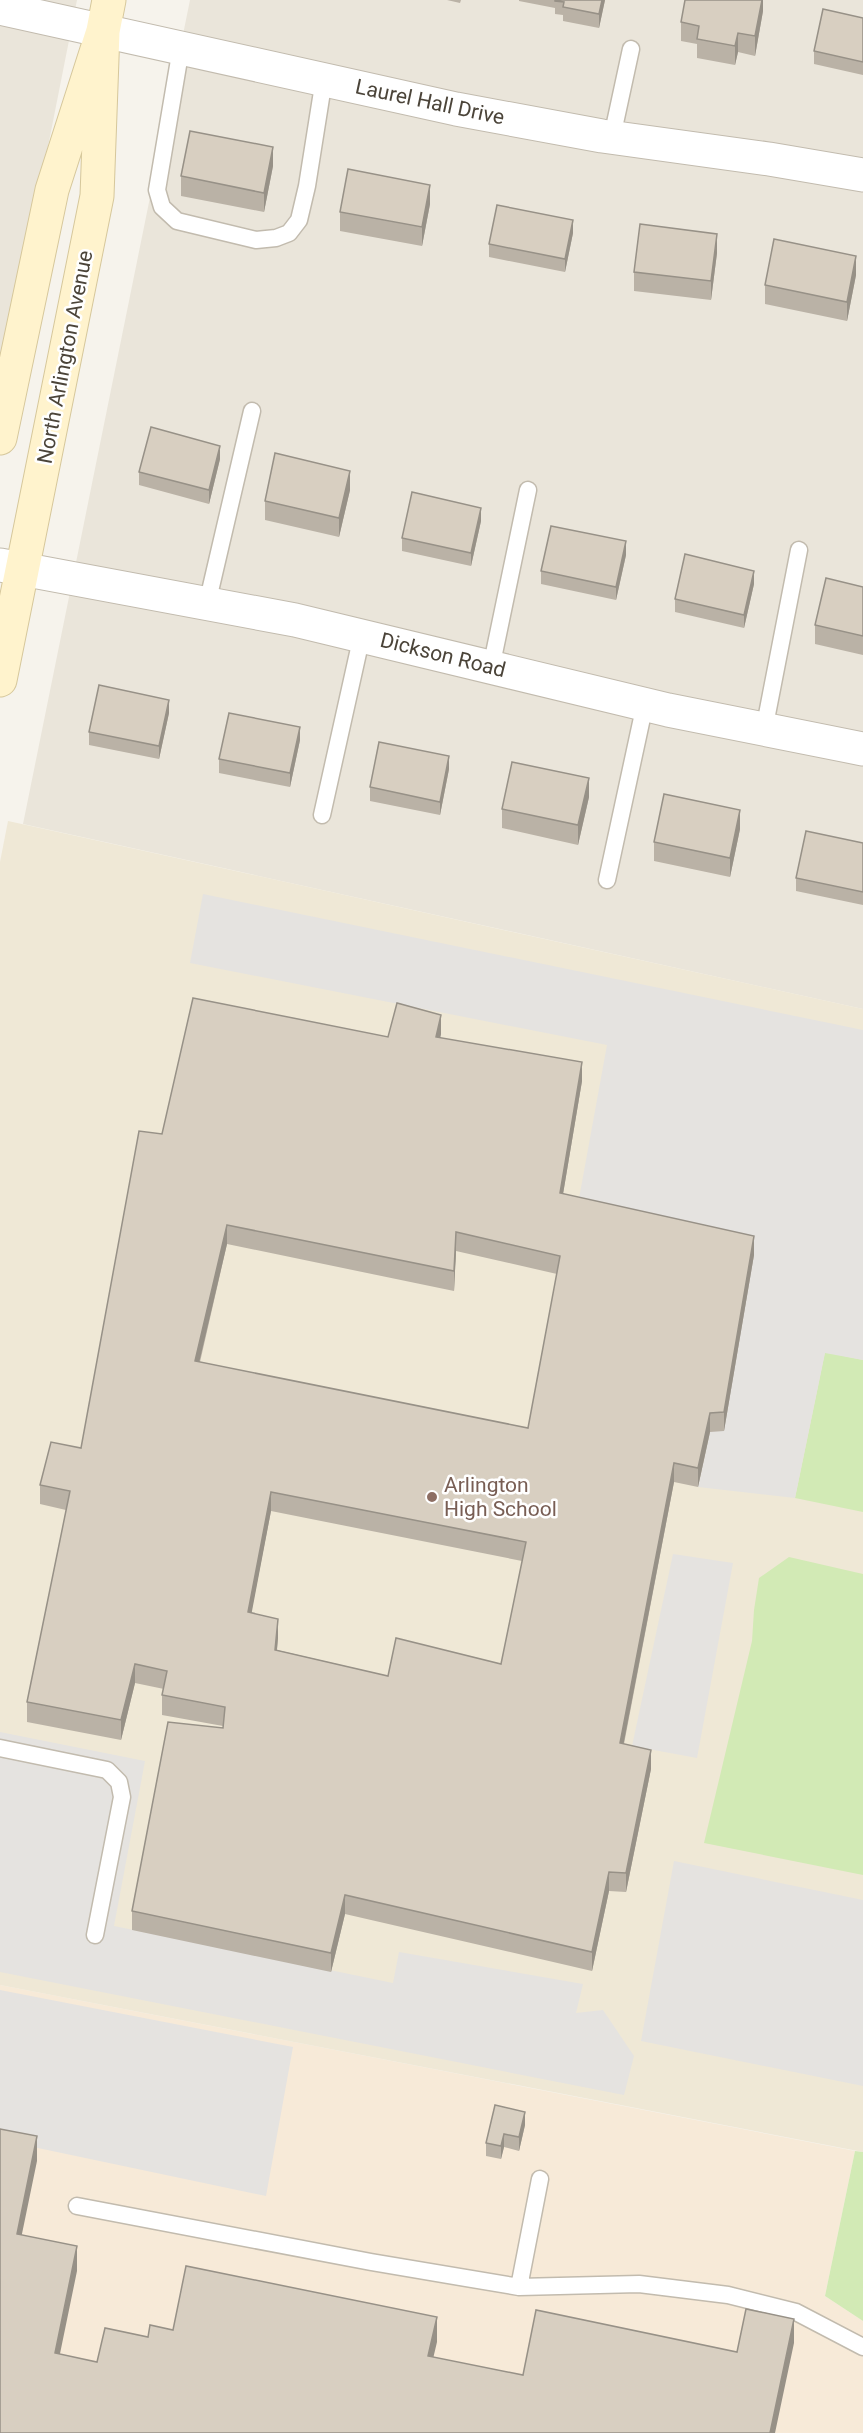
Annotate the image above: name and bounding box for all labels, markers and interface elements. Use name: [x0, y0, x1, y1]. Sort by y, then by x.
street label: Laurel Hall Drive: [353, 74, 507, 130]
street label: North Arlington Avenue: [33, 248, 97, 466]
street label: Dickson Road: [378, 628, 508, 682]
place label: Arlington High School: [444, 1473, 557, 1521]
marker: Arlington High School: [425, 1490, 439, 1504]

